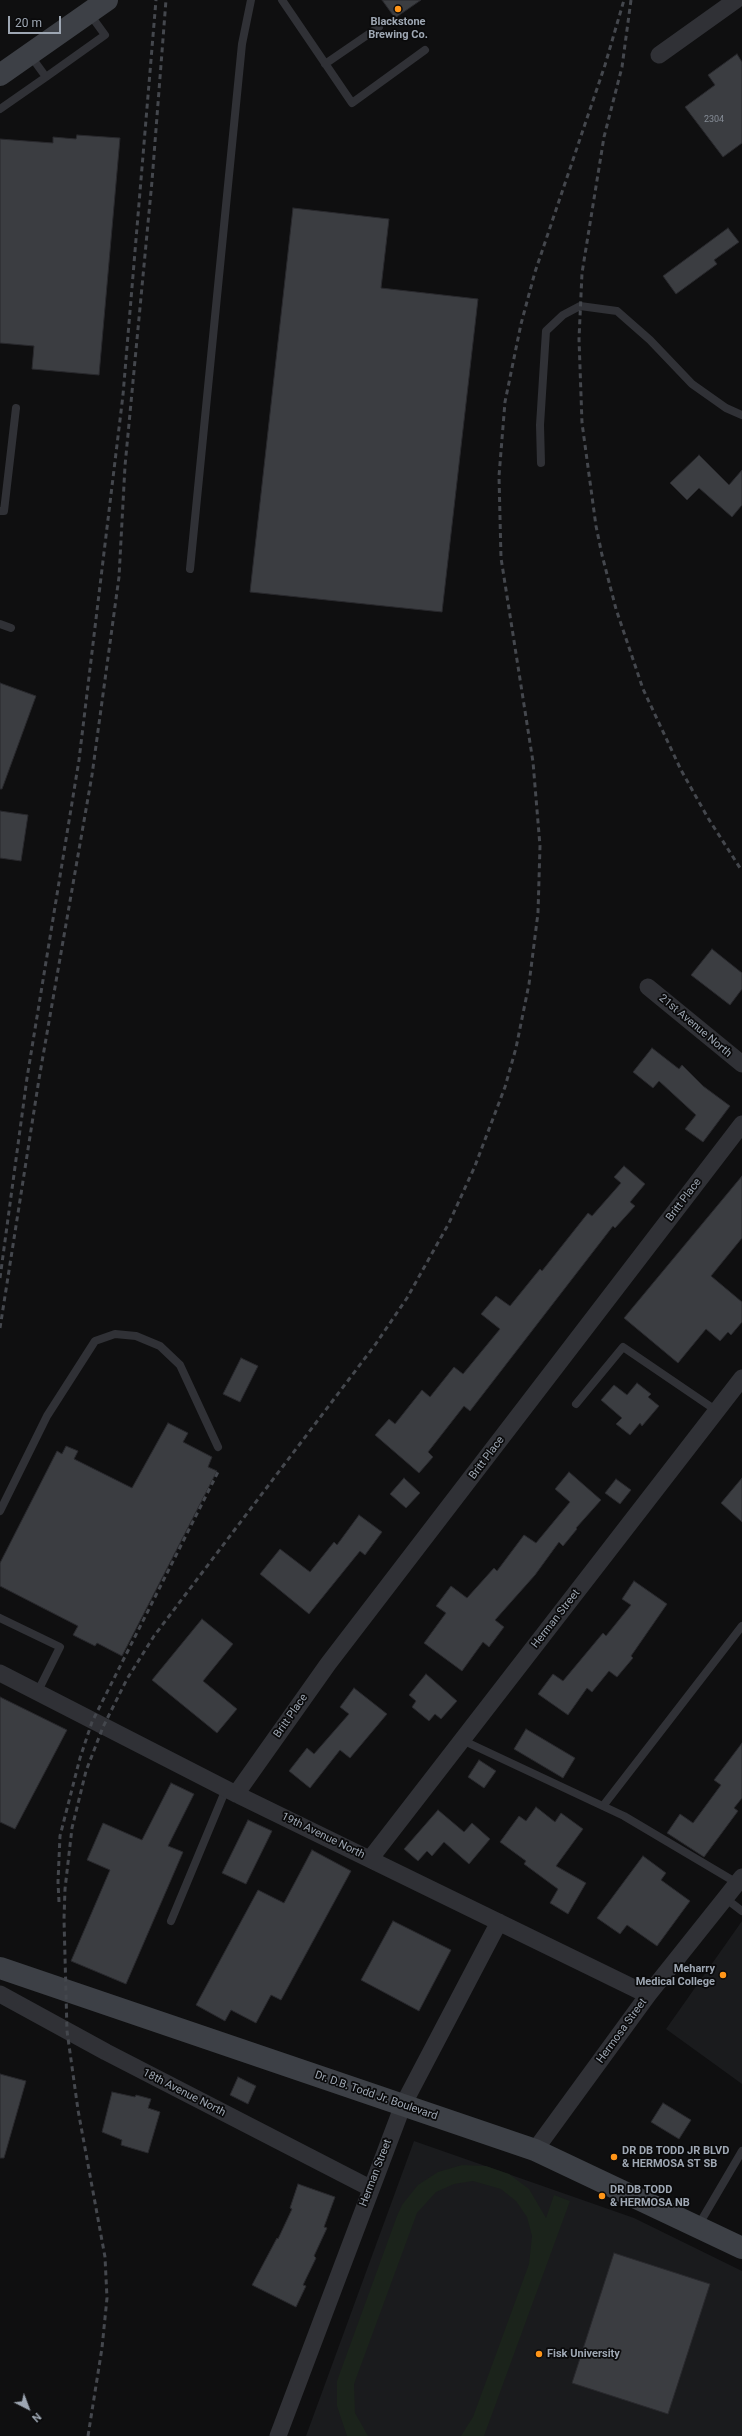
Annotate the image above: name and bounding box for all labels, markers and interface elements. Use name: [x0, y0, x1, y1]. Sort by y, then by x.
marker: Blackstone Brewing Co.: [393, 4, 403, 14]
scale bar: [10, 8, 63, 34]
place label: Blackstone Brewing Co.: [368, 15, 428, 41]
text: 20 m: [15, 16, 42, 30]
house number: 2304: [704, 115, 724, 125]
street label: 21st Avenue North: [656, 992, 734, 1060]
street label: Britt Place: [664, 1176, 704, 1224]
street label: Britt Place: [467, 1434, 507, 1482]
street label: Herman Street: [529, 1587, 583, 1651]
street label: Britt Place: [271, 1692, 311, 1740]
street label: 19th Avenue North: [279, 1810, 367, 1862]
place label: Meharry Medical College: [636, 1962, 715, 1988]
marker: Meharry Medical College: [718, 1970, 728, 1980]
street label: Hermosa Street: [594, 1996, 650, 2066]
street label: 18th Avenue North: [140, 2066, 228, 2120]
street label: Dr. D.B. Todd Jr. Boulevard: [313, 2069, 439, 2123]
street label: Herman Street: [357, 2138, 395, 2208]
place label: DR DB TODD JR BLVD & HERMOSA ST SB: [622, 2144, 729, 2170]
marker: DR DB TODD JR BLVD & HERMOSA ST SB: [609, 2152, 619, 2162]
place label: DR DB TODD & HERMOSA NB: [610, 2183, 690, 2209]
marker: DR DB TODD & HERMOSA NB: [597, 2191, 607, 2201]
place label: Fisk University: [547, 2347, 620, 2361]
marker: Fisk University: [534, 2349, 544, 2359]
north arrow: [8, 2388, 48, 2428]
text: N: [29, 2410, 44, 2425]

